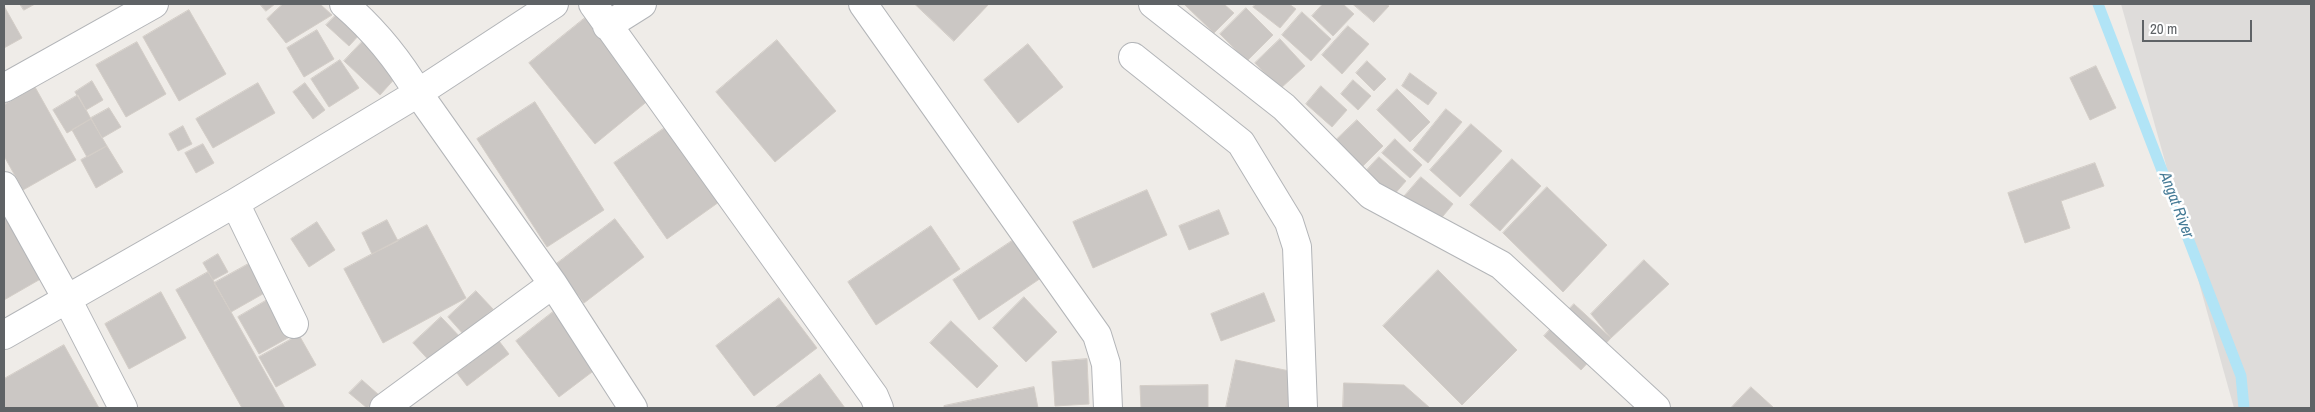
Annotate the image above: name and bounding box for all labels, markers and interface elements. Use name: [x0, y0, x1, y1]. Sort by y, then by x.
scale bar: [2145, 10, 2255, 42]
text: 20 m: [2150, 18, 2177, 39]
water label: Angat River: [2155, 169, 2197, 241]

